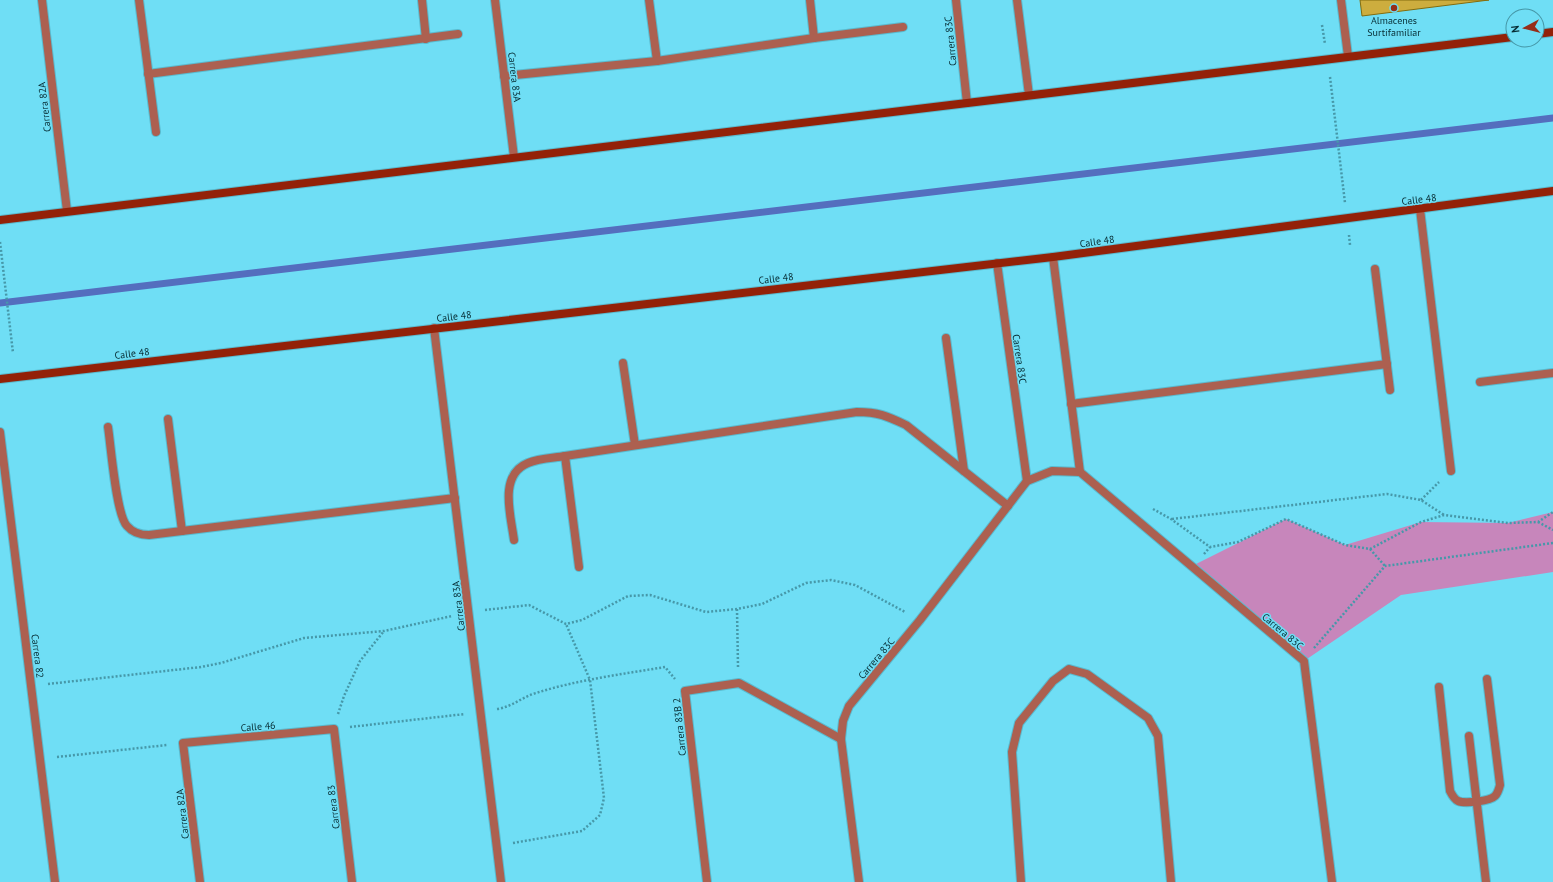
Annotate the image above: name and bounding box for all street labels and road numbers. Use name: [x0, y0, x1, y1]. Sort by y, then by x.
street label: Carrera 83C: [941, 15, 960, 67]
street label: Carrera 83A: [505, 51, 524, 103]
street label: Carrera 82A: [35, 81, 54, 133]
street label: Calle 48: [1401, 191, 1437, 208]
street label: Calle 48: [1079, 233, 1115, 250]
street label: Calle 48: [758, 270, 794, 287]
street label: Calle 48: [436, 308, 472, 325]
street label: Carrera 83C: [1010, 333, 1029, 385]
street label: Calle 48: [114, 345, 150, 362]
street label: Carrera 83A: [449, 580, 468, 632]
street label: Carrera 83C: [1259, 610, 1306, 653]
street label: Carrera 82: [28, 633, 47, 679]
street label: Carrera 83C: [855, 635, 898, 682]
street label: Carrera 83B 2: [670, 697, 689, 757]
street label: Calle 46: [240, 718, 276, 734]
street label: Carrera 83: [324, 784, 343, 830]
street label: Carrera 82A: [173, 788, 192, 840]

